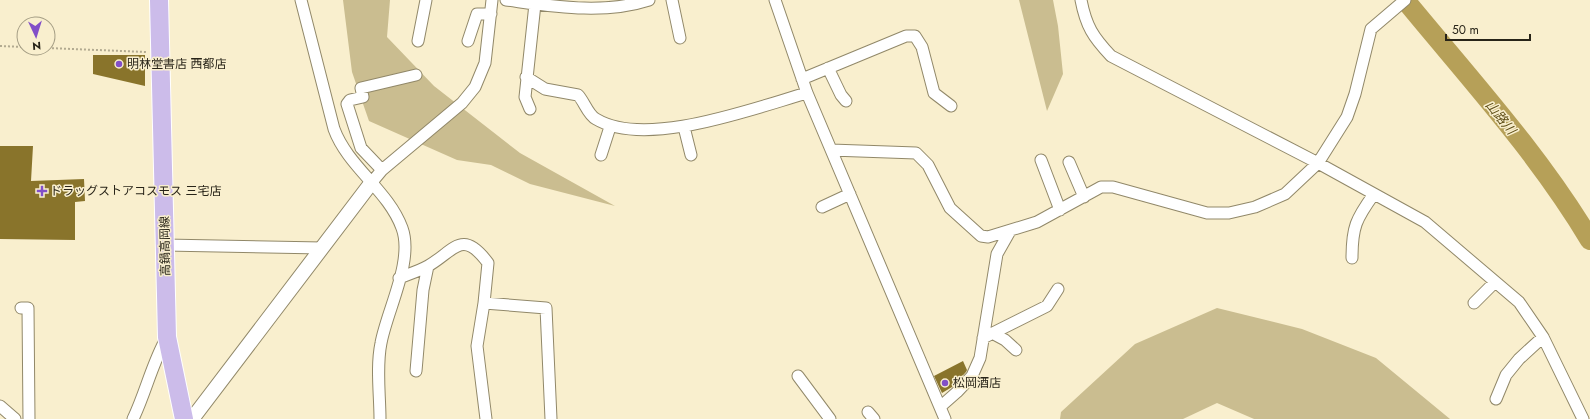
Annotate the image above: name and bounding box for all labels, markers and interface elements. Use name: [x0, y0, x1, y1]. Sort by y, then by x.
north arrow: [16, 16, 56, 56]
scale bar: [1446, 16, 1530, 42]
text: 50 m: [1452, 21, 1479, 39]
text: N: [32, 38, 42, 54]
place label: 明林堂書店 西都店: [127, 55, 227, 73]
marker: 明林堂書店 西都店: [114, 59, 124, 69]
water label: 山路川: [1481, 96, 1522, 140]
place label: ドラッグストアコスモス 三宅店: [50, 182, 222, 200]
marker: ドラッグストアコスモス 三宅店: [37, 186, 47, 196]
street label: 高鍋高岡線: [155, 216, 175, 276]
place label: 松岡酒店: [953, 374, 1001, 392]
marker: 松岡酒店: [940, 378, 950, 388]

